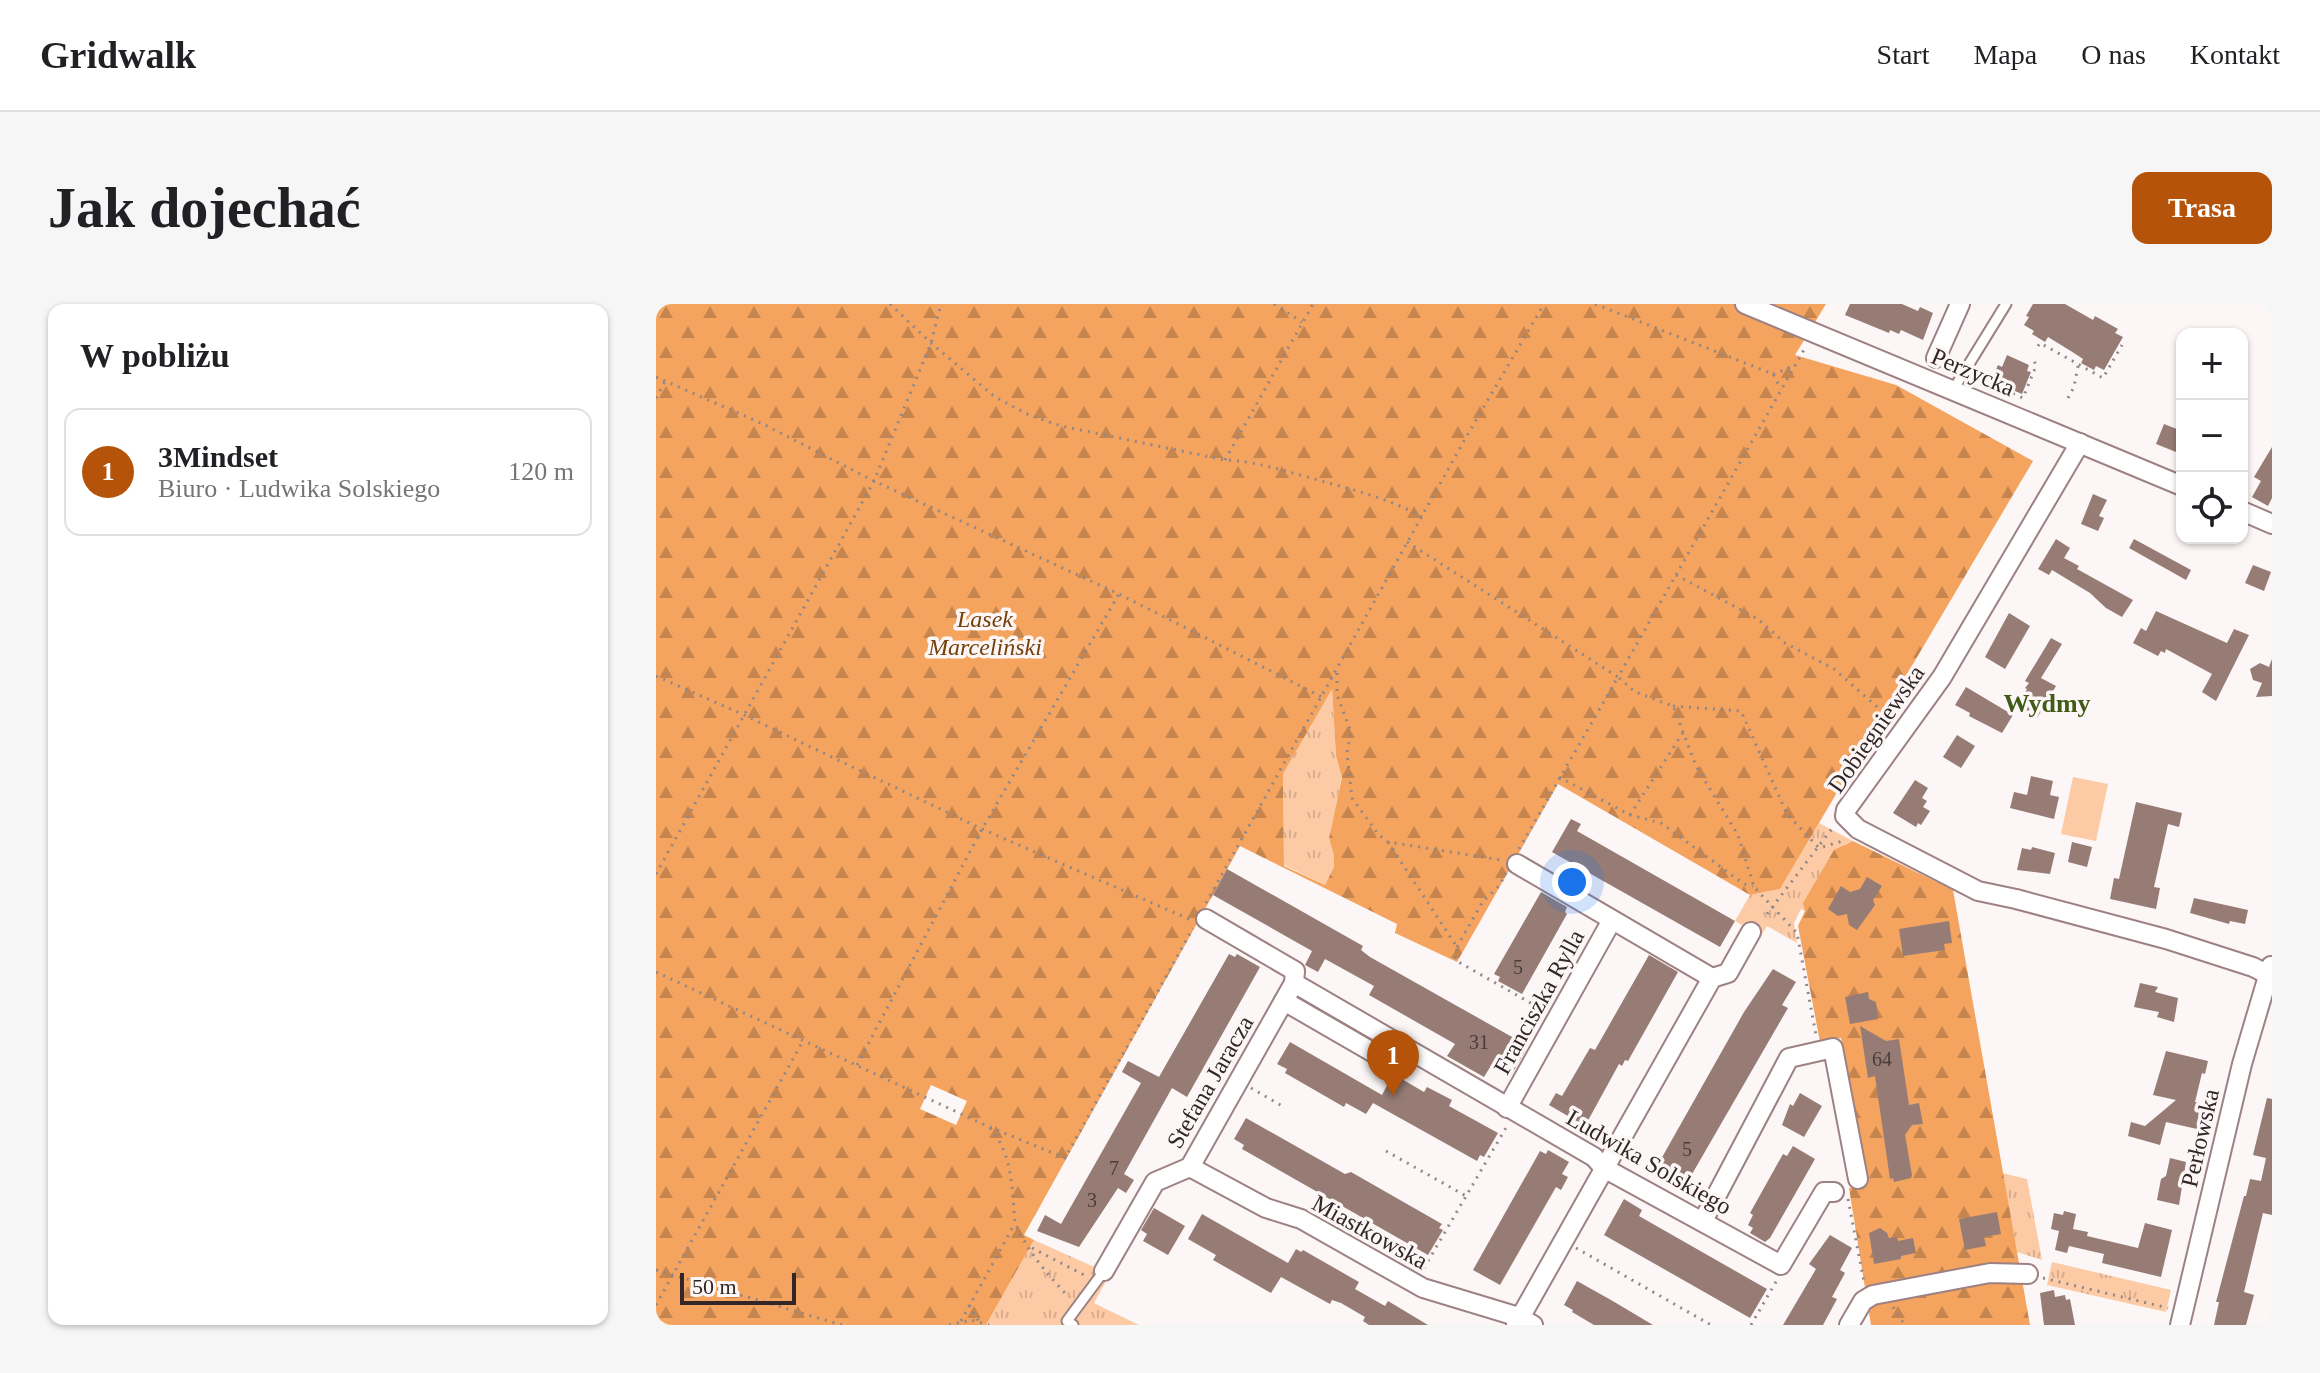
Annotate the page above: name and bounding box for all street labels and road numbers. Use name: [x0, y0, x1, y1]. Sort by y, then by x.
street label: Perzycka: [1927, 343, 2019, 401]
street label: Dobiegniewska: [1823, 660, 1930, 798]
street label: Franciszka Rylla: [1489, 925, 1590, 1079]
street label: Stefana Jaracza: [1162, 1011, 1259, 1153]
street label: Perłowska: [2176, 1086, 2224, 1190]
street label: Ludwika Solskiego: [1562, 1104, 1736, 1220]
street label: Miastkowska: [1308, 1190, 1433, 1275]

